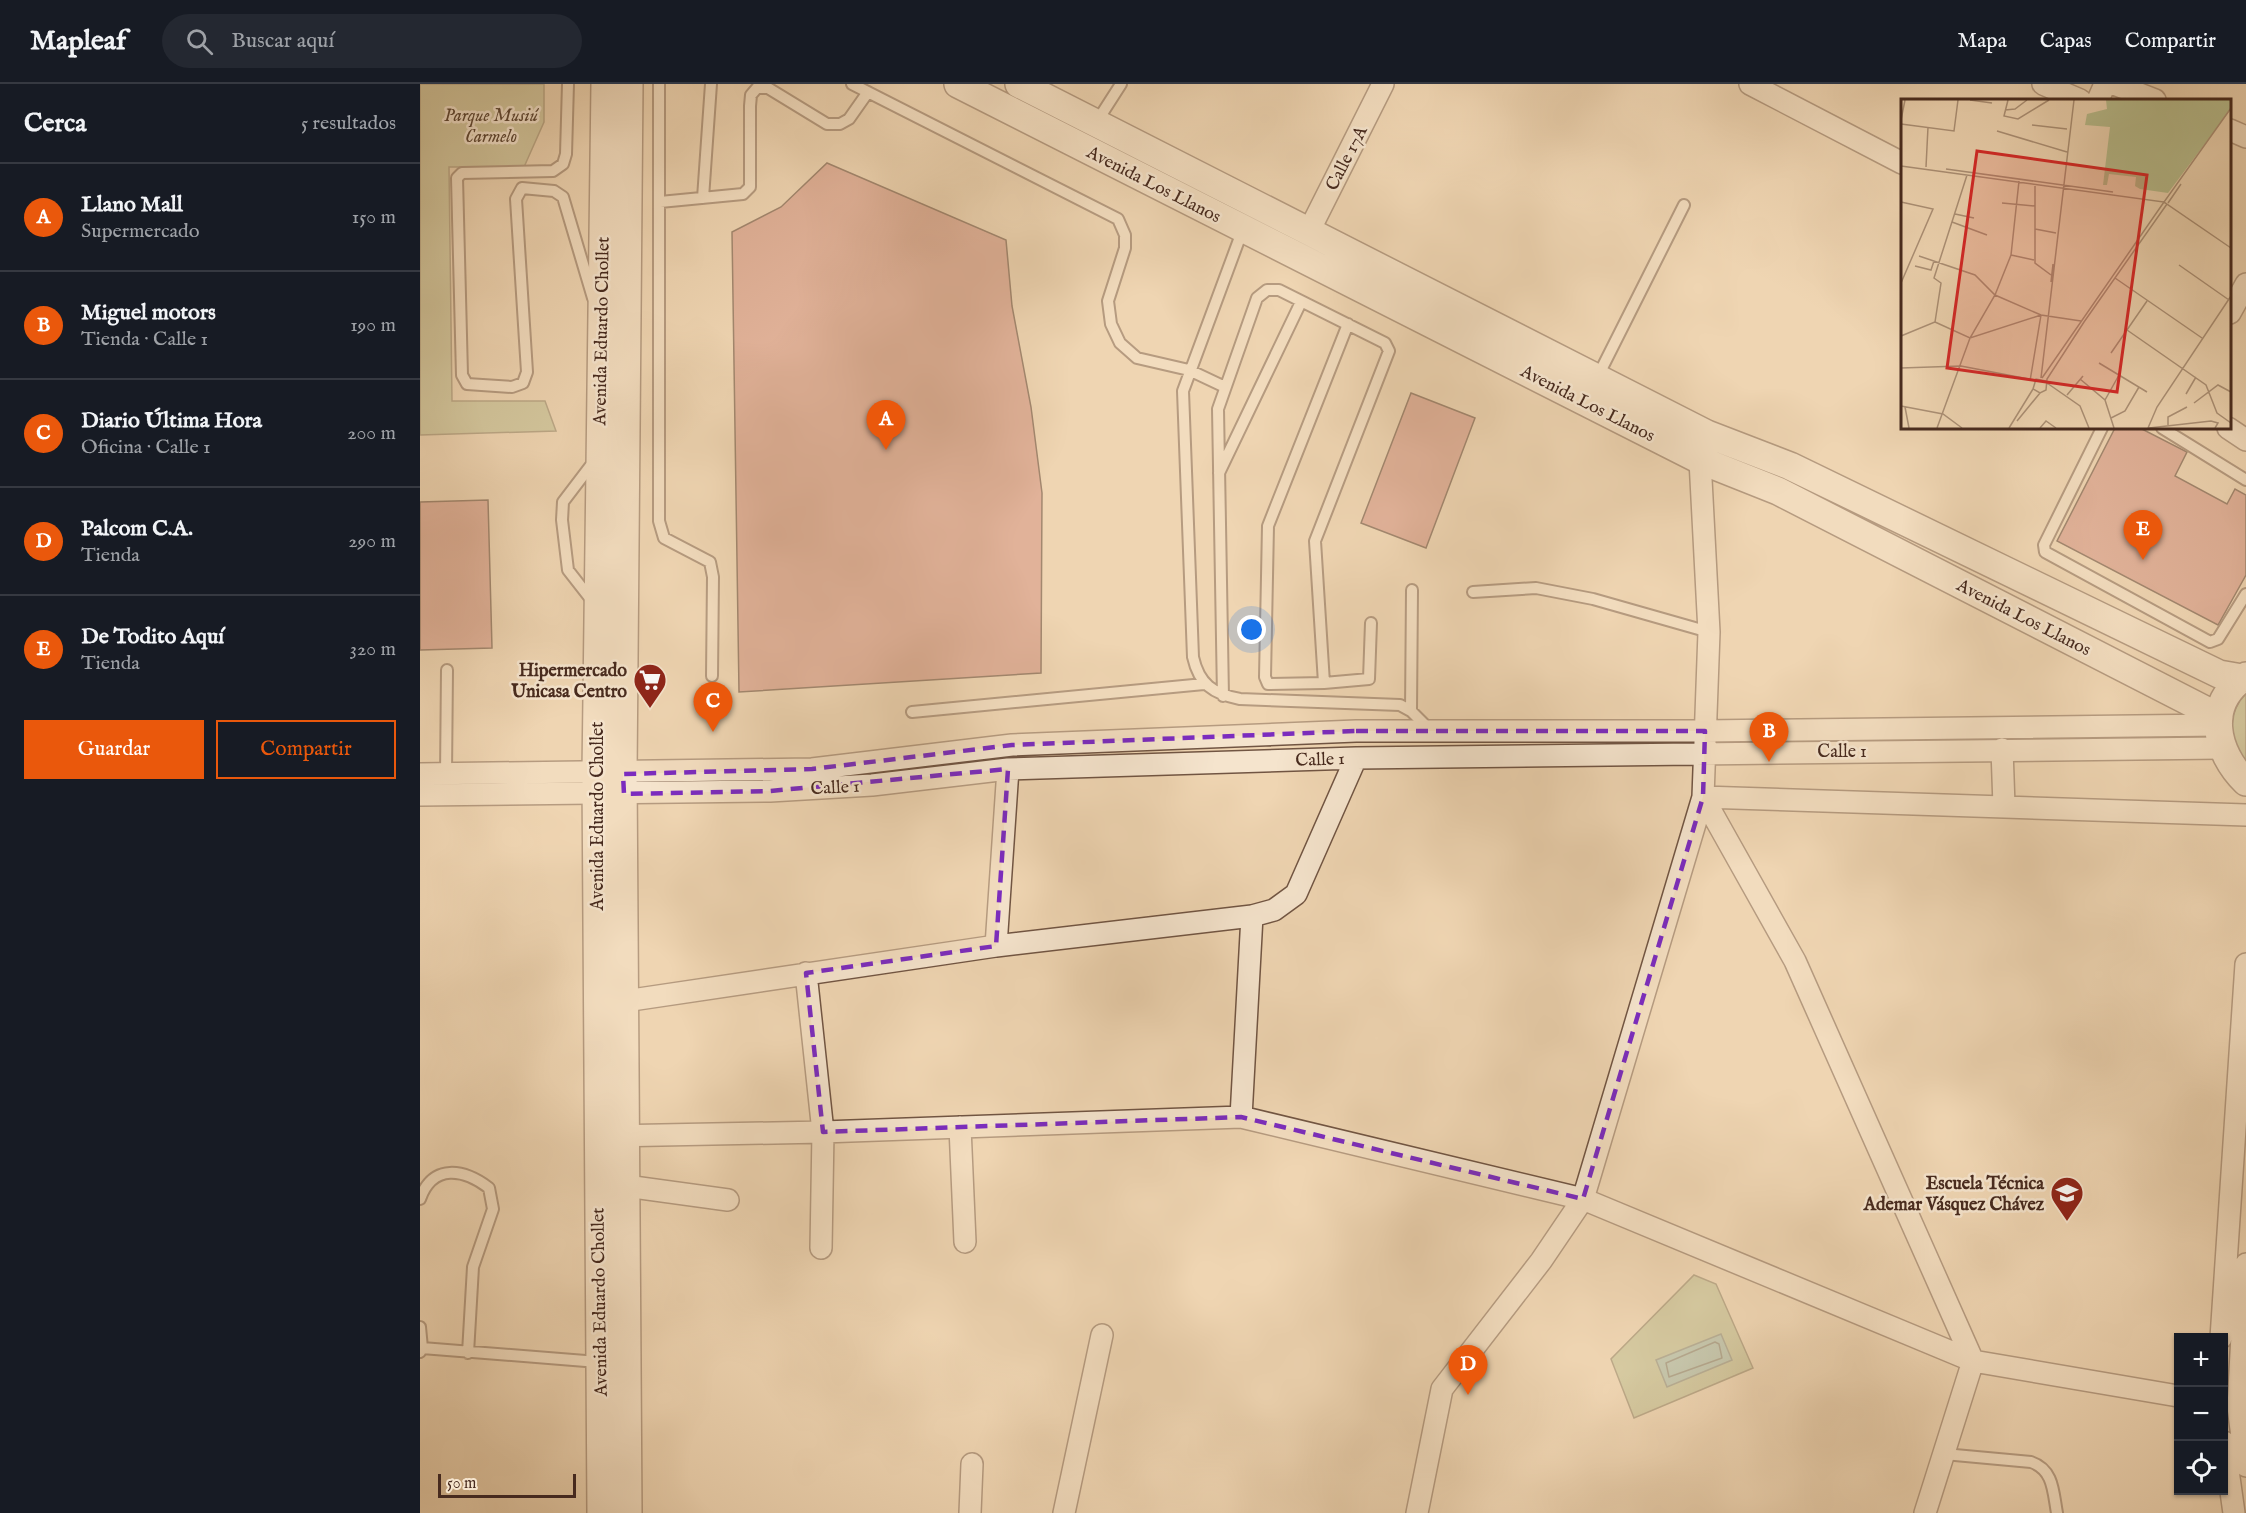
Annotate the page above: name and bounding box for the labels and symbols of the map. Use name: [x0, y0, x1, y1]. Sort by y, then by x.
inset map: [1901, 99, 2231, 429]
park label: Parque Musiú Carmelo: [444, 105, 540, 149]
street label: Calle 17A: [1321, 122, 1374, 195]
street label: Avenida Los Llanos: [1081, 141, 1224, 229]
street label: Avenida Eduardo Chollet: [589, 236, 616, 427]
street label: Avenida Los Llanos: [1515, 360, 1658, 448]
pin: A: [866, 400, 906, 450]
pin: E: [2124, 510, 2162, 560]
street label: Avenida Los Llanos: [1951, 574, 2094, 662]
your location: [1237, 615, 1266, 644]
place label: Hipermercado Unicasa Centro: [510, 660, 627, 704]
supermarket icon: Hipermercado Unicasa Centro: [632, 662, 668, 709]
pin: C: [694, 682, 732, 732]
pin: B: [1750, 712, 1788, 762]
street label: Avenida Eduardo Chollet: [587, 722, 610, 911]
street label: Calle 1: [1817, 741, 1867, 764]
street label: Calle 1: [1295, 748, 1345, 773]
street label: Calle 1: [810, 776, 860, 801]
place label: Escuela Técnica Ademar Vásquez Chávez: [1863, 1173, 2045, 1217]
school or university icon: Escuela Técnica Ademar Vásquez Chávez: [2049, 1175, 2085, 1222]
street label: Avenida Eduardo Chollet: [587, 1207, 614, 1398]
pin: D: [1448, 1346, 1488, 1395]
scale bar: [438, 1471, 576, 1498]

